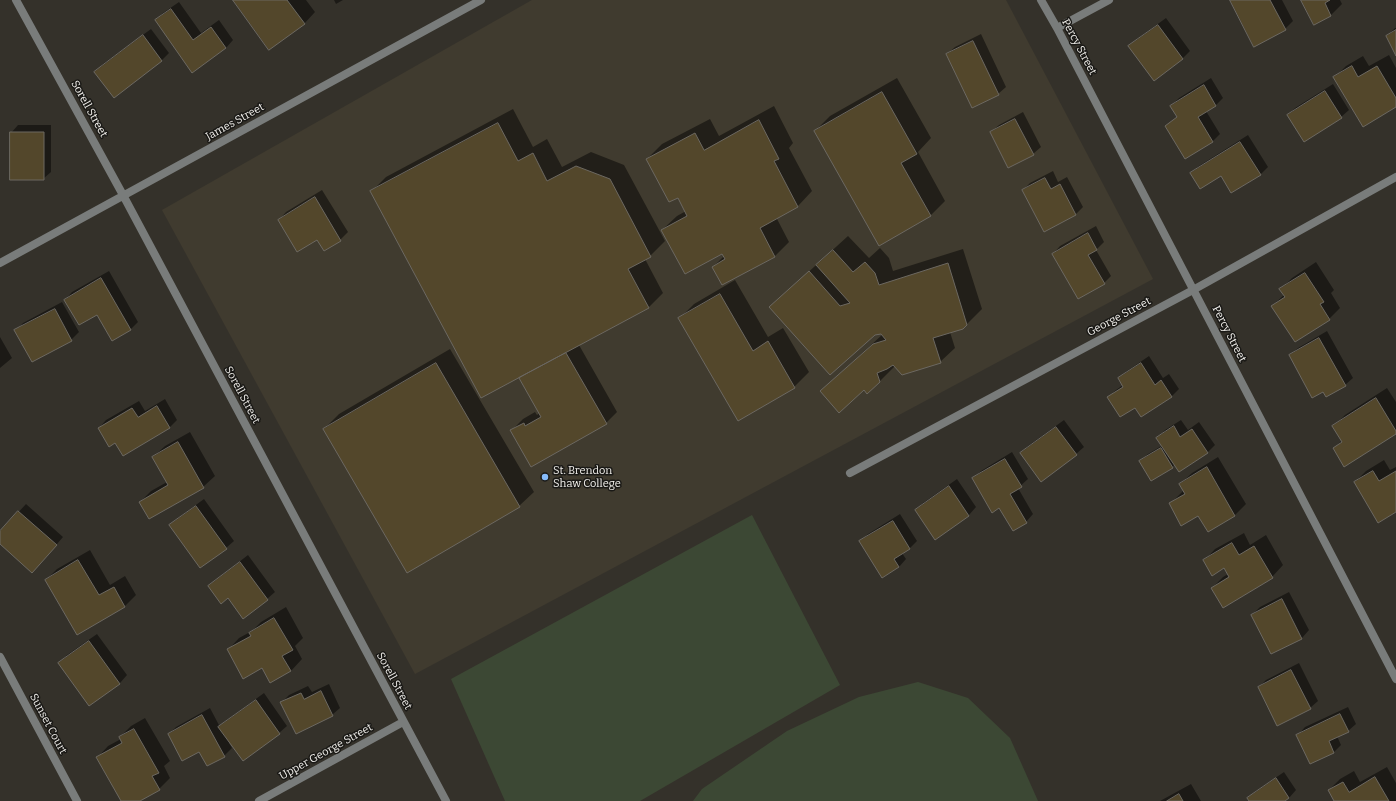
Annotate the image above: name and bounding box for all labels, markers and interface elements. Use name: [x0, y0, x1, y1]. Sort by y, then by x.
street label: Percy Street: [1059, 17, 1099, 77]
street label: Sorell Street: [68, 78, 110, 140]
street label: James Street: [204, 101, 266, 143]
street label: George Street: [1085, 295, 1153, 339]
street label: Percy Street: [1209, 304, 1249, 364]
street label: Sorell Street: [221, 364, 263, 426]
place label: St. Brendon Shaw College: [553, 464, 621, 490]
marker: St. Brendon Shaw College: [540, 472, 550, 482]
street label: Sorell Street: [373, 650, 415, 712]
street label: Sunset Court: [27, 692, 69, 756]
street label: Upper George Street: [277, 721, 375, 783]

